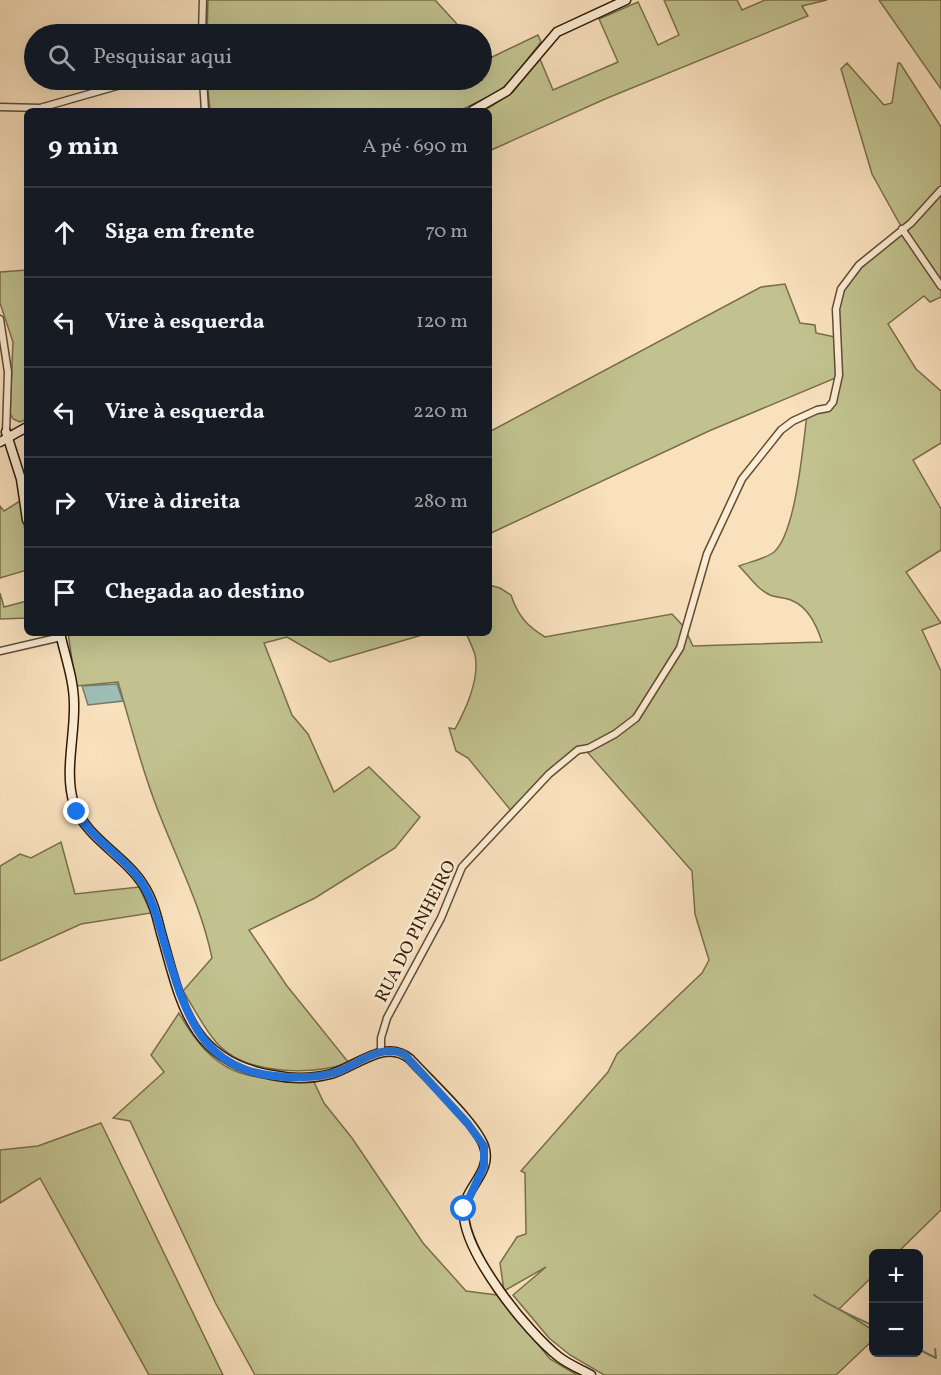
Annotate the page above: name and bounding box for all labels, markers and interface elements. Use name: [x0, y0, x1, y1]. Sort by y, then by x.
search box: [24, 24, 492, 90]
icon: search: [45, 41, 78, 74]
text: Pesquisar aqui: [93, 42, 232, 73]
text: 9 min: [48, 129, 119, 165]
text: A pé · 690 m: [362, 133, 468, 161]
icon: ahead: [48, 216, 81, 249]
text: Siga em frente: [105, 217, 255, 248]
text: 70 m: [425, 218, 468, 246]
icon: left: [48, 306, 81, 339]
text: Vire à esquerda: [105, 307, 265, 338]
text: 120 m: [416, 308, 468, 336]
icon: left: [48, 396, 81, 429]
text: Vire à esquerda: [105, 397, 265, 428]
text: 220 m: [413, 398, 468, 426]
icon: right: [48, 486, 81, 519]
text: Vire à direita: [105, 487, 241, 518]
text: 280 m: [413, 488, 468, 516]
icon: arrive: [48, 576, 81, 609]
text: Chegada ao destino: [105, 577, 305, 608]
route end: [63, 798, 89, 824]
street label: RUA DO PINHEIRO: [370, 856, 463, 1007]
route start: [450, 1195, 476, 1221]
map controls: [869, 1249, 923, 1357]
button: +: [869, 1249, 923, 1303]
button: −: [869, 1303, 923, 1357]

